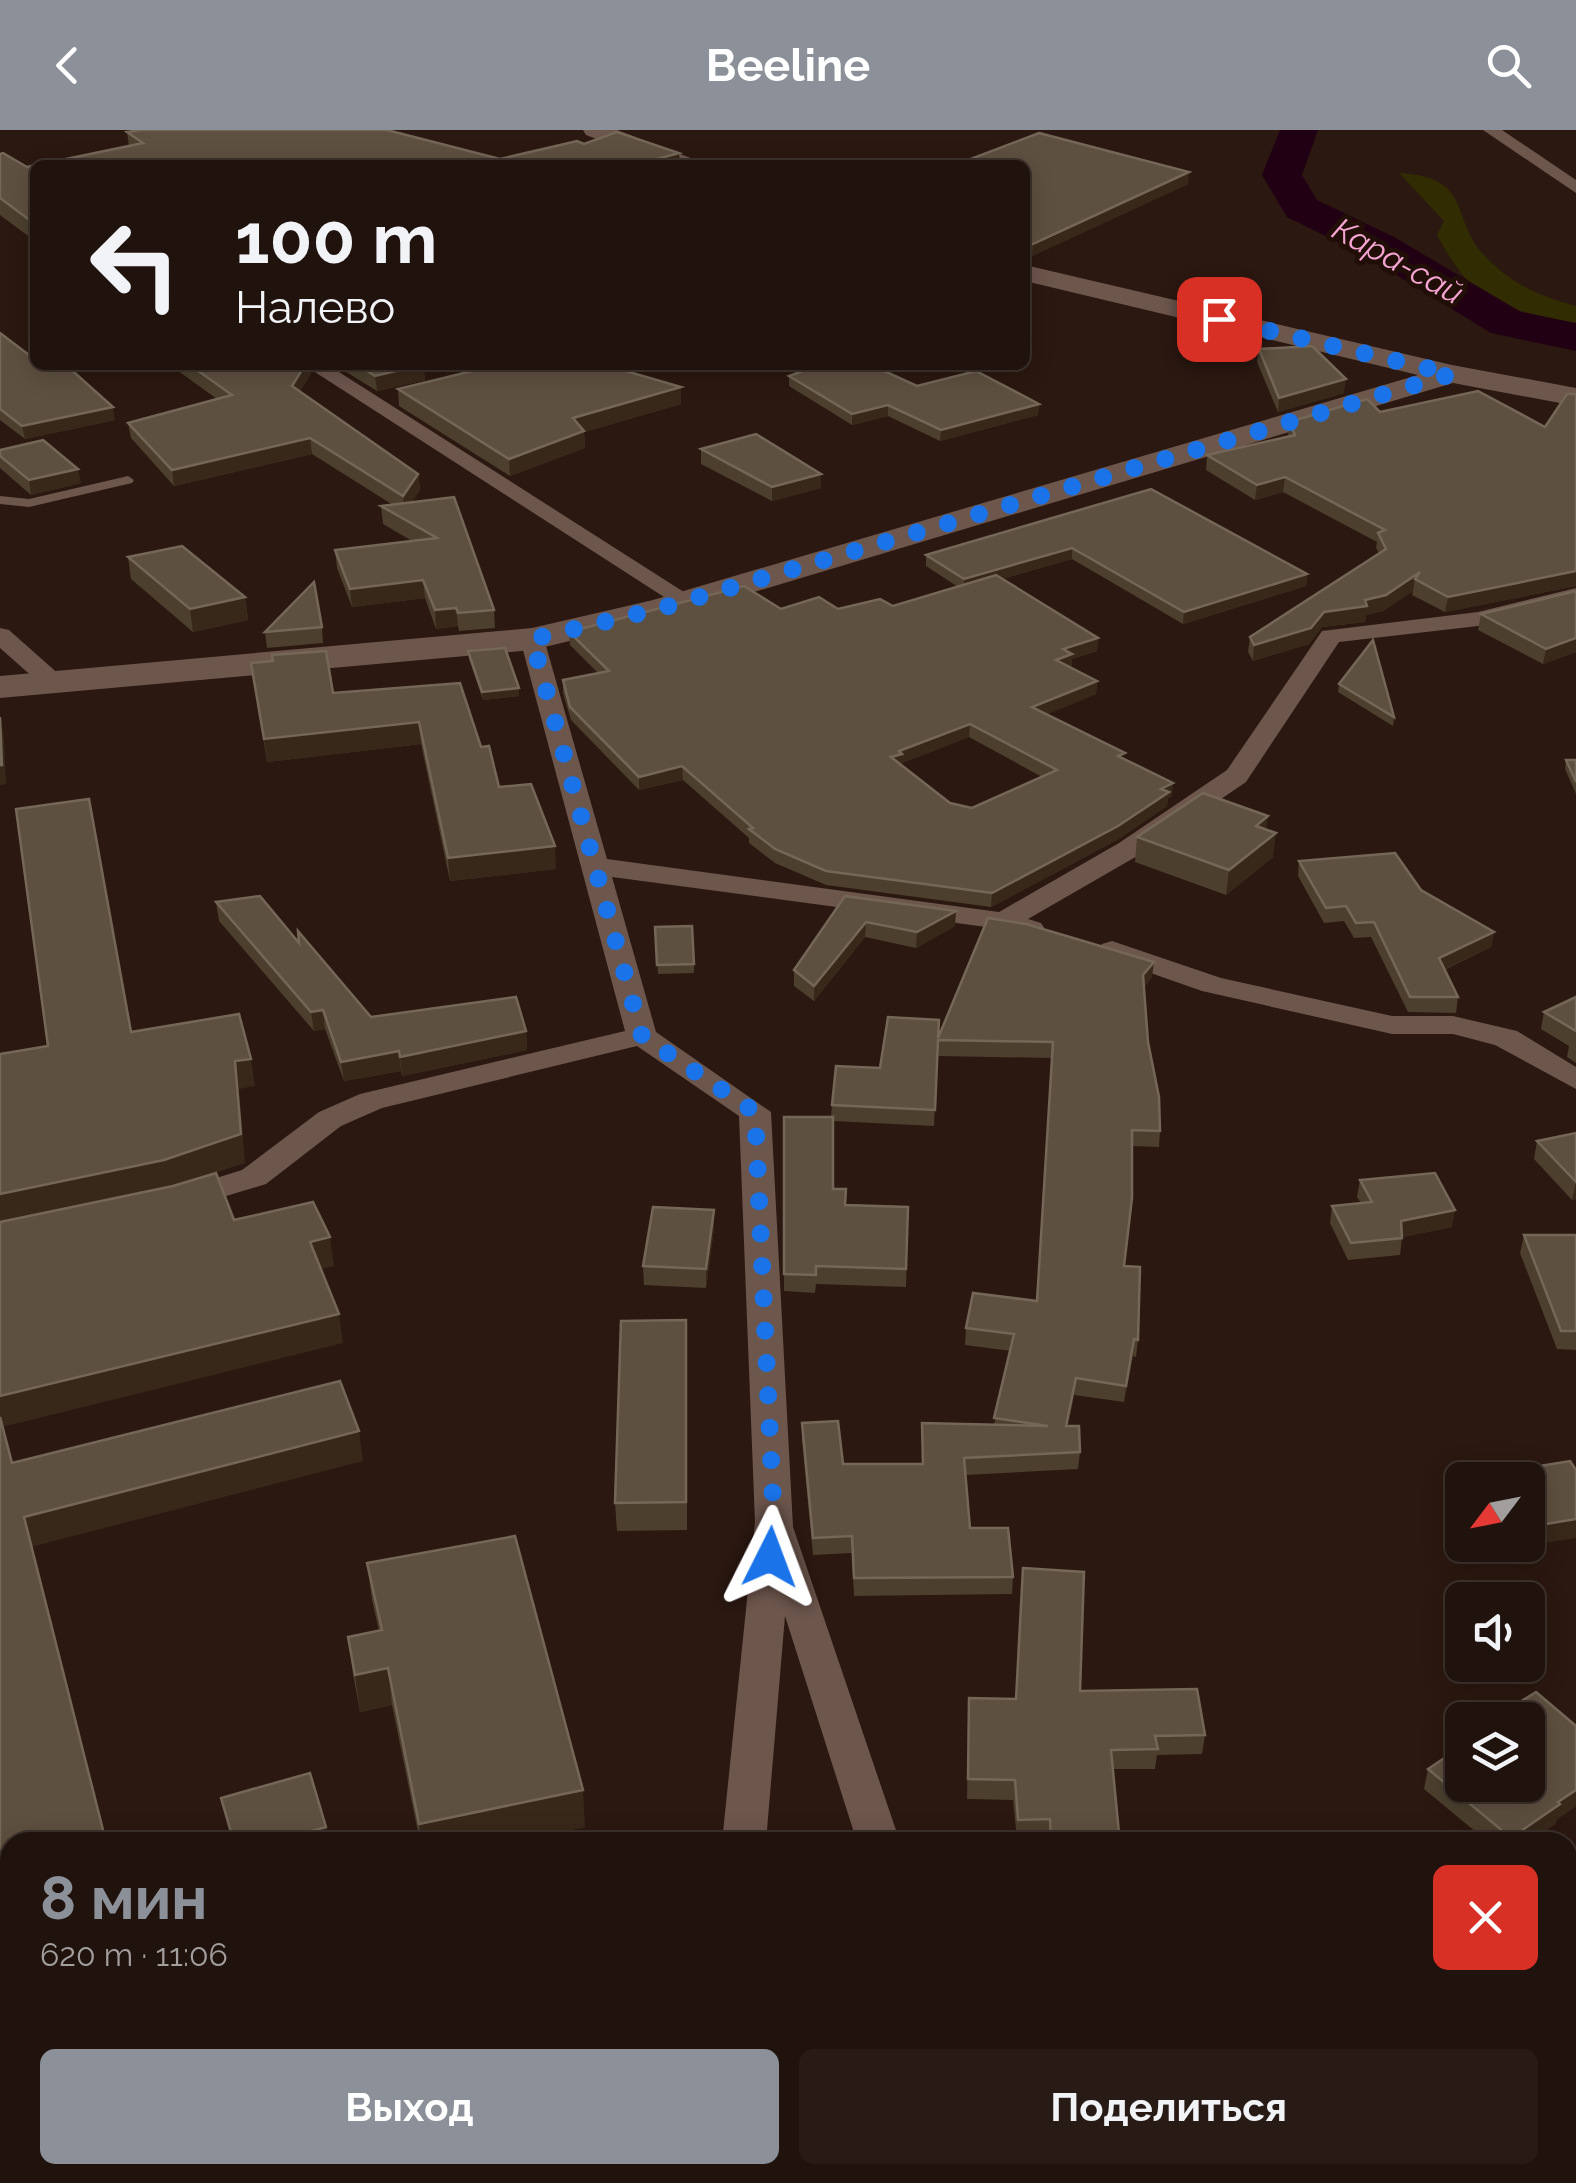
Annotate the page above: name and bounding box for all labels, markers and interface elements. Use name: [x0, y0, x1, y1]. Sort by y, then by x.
icon: back: [40, 38, 95, 93]
icon: search: [1481, 38, 1536, 93]
text: Beeline: [706, 39, 870, 92]
text: 100 m: [235, 197, 438, 279]
icon: left: [70, 200, 200, 330]
water label: Кара-сай: [1327, 210, 1470, 311]
pin: [1177, 277, 1262, 362]
text: Налево: [235, 281, 395, 334]
icon: arrive: [1192, 292, 1247, 347]
north arrow: [1445, 1462, 1545, 1562]
map controls: [1445, 1462, 1545, 1802]
position arrow: [718, 1505, 822, 1609]
button: sound: [1445, 1582, 1545, 1682]
button: layers: [1445, 1702, 1545, 1802]
text: 8 мин: [40, 1863, 207, 1933]
button: close: [1433, 1865, 1538, 1970]
text: 620 m · 11:06: [40, 1936, 228, 1973]
button: Выход: [40, 2049, 779, 2164]
button: Поделиться: [799, 2049, 1538, 2164]

